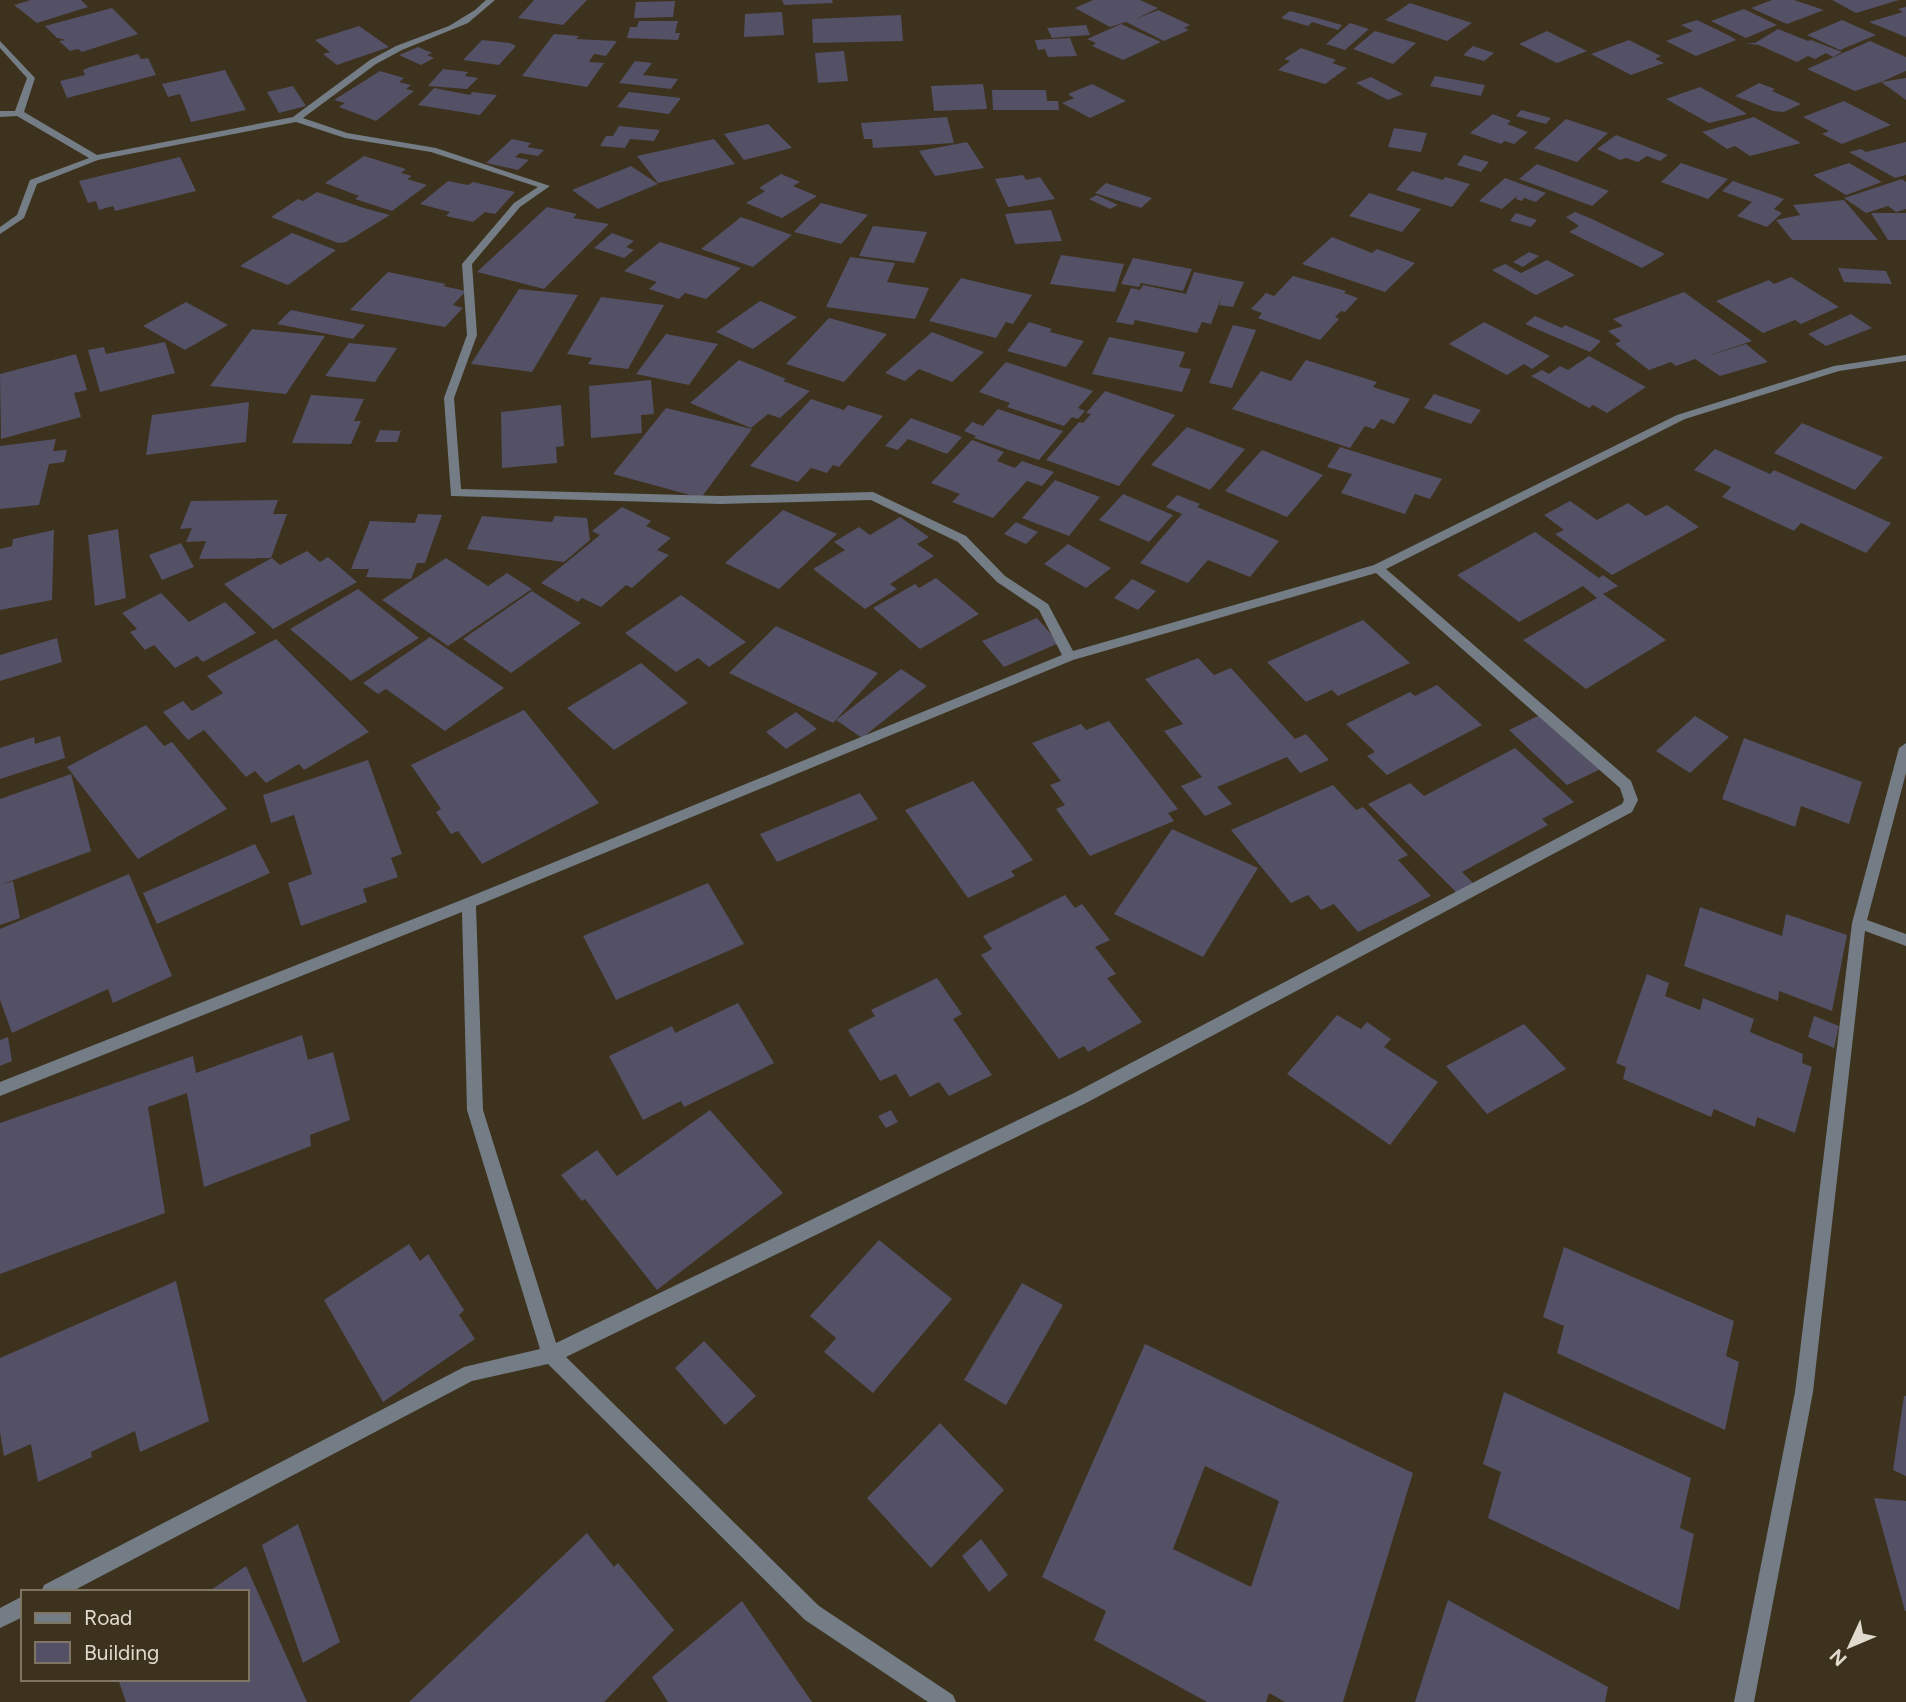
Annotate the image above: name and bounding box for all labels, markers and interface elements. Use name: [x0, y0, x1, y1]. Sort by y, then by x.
legend: [21, 1590, 248, 1681]
text: Road: [84, 1605, 132, 1630]
north arrow: [1815, 1611, 1885, 1681]
text: Building: [84, 1640, 159, 1665]
text: N: [1825, 1644, 1852, 1671]

